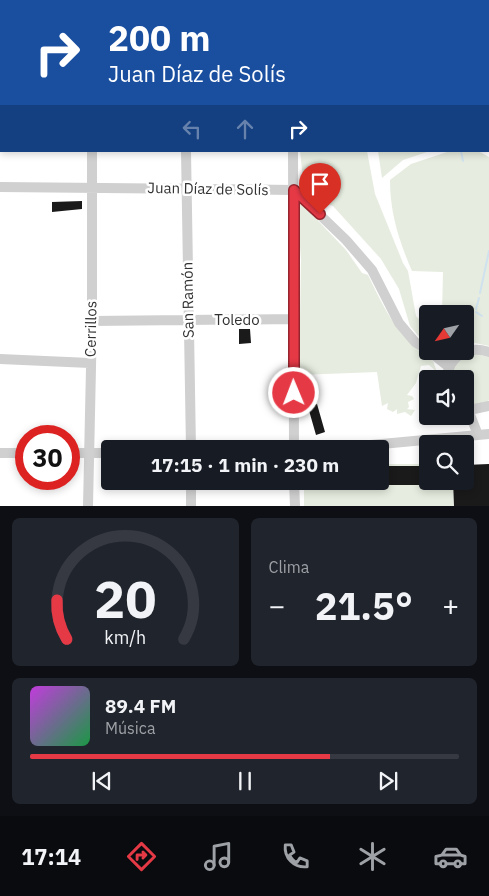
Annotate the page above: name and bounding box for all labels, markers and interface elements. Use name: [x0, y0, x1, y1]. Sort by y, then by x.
text: 200 m: [108, 15, 211, 61]
icon: right: [25, 20, 90, 85]
text: Juan Díaz de Solís: [108, 59, 286, 88]
icon: left: [178, 115, 206, 143]
icon: ahead: [231, 115, 259, 143]
icon: right: [284, 115, 312, 143]
pin: [299, 163, 341, 214]
icon: arrive: [306, 170, 334, 198]
street label: Juan Díaz de Solís: [147, 178, 269, 199]
street label: San Ramón: [177, 262, 198, 338]
street label: Cerrillos: [81, 301, 100, 357]
north arrow: [419, 305, 474, 360]
map controls: [419, 305, 474, 490]
street label: Toledo: [214, 310, 260, 329]
position arrow: [267, 366, 319, 418]
button: sound: [419, 370, 474, 425]
speed limit sign: 30: [15, 425, 80, 490]
button: search: [419, 435, 474, 490]
text: 17:15 · 1 min · 230 m: [151, 453, 339, 477]
text: Clima: [269, 557, 309, 577]
text: 20: [94, 565, 156, 632]
text: 21.5°: [315, 581, 413, 630]
text: −: [269, 587, 285, 624]
text: +: [442, 587, 459, 624]
text: km/h: [104, 626, 146, 649]
text: 89.4 FM: [105, 694, 176, 718]
text: Música: [105, 718, 155, 738]
icon: previous: [88, 767, 116, 795]
icon: pause: [231, 767, 259, 795]
icon: next: [374, 767, 402, 795]
icon: directions: [124, 839, 159, 874]
icon: music: [201, 839, 236, 874]
icon: phone: [278, 839, 313, 874]
icon: climate: [355, 839, 390, 874]
icon: car: [433, 839, 468, 874]
text: 17:14: [21, 842, 81, 871]

